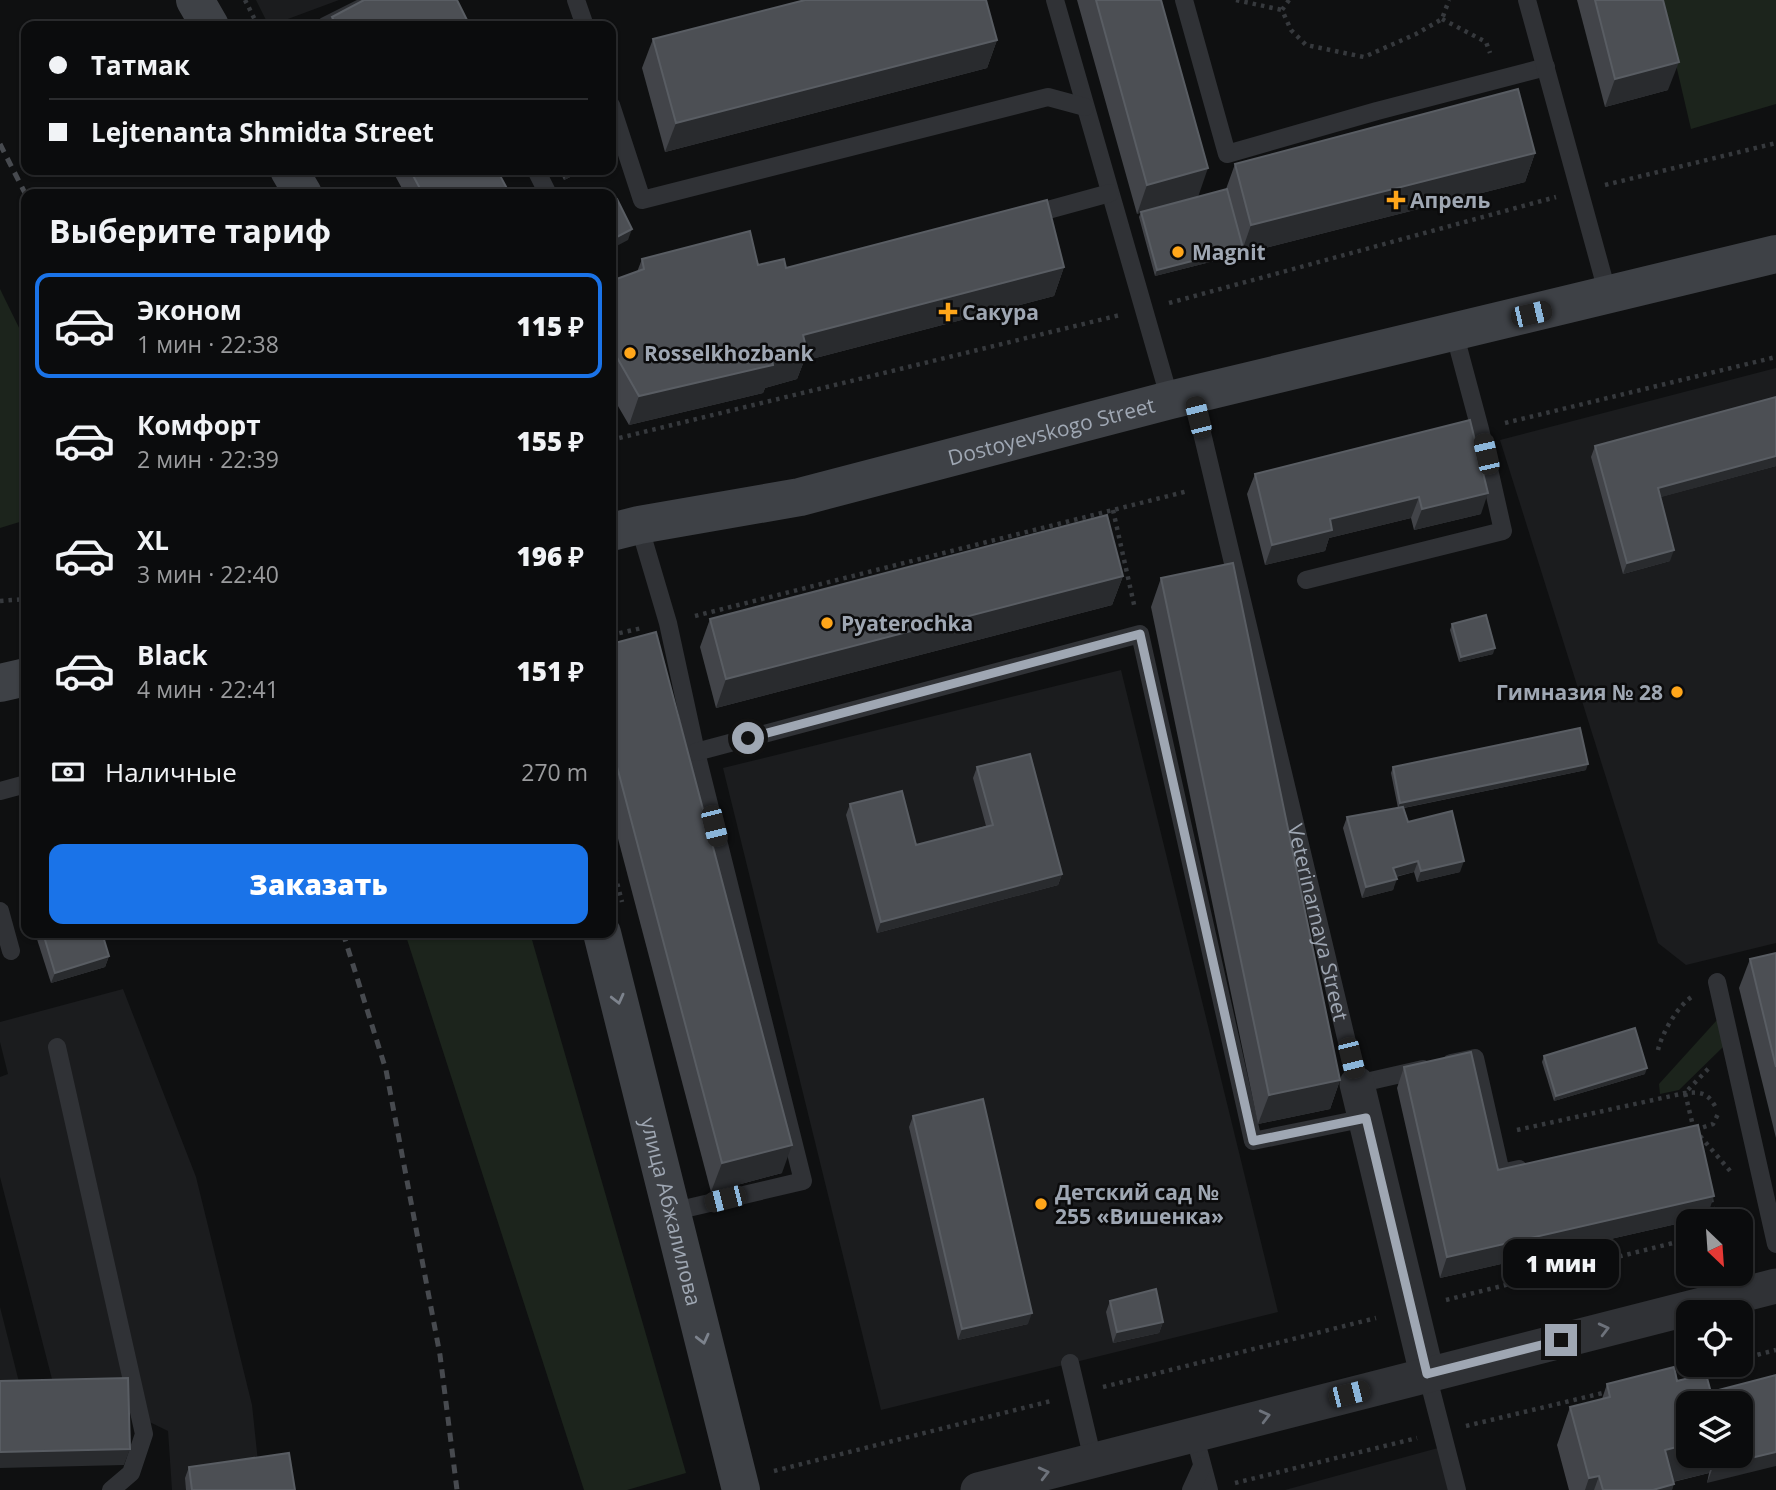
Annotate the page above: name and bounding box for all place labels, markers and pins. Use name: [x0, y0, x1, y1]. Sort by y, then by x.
place label: Апрель: [1410, 186, 1490, 214]
marker: Апрель: [1388, 192, 1404, 208]
place label: Magnit: [1192, 238, 1266, 266]
marker: Magnit: [1170, 244, 1186, 260]
place label: Сакура: [962, 298, 1039, 326]
marker: Сакура: [940, 304, 956, 320]
place label: Rosselkhozbank: [644, 339, 814, 367]
marker: Rosselkhozbank: [622, 345, 638, 361]
place label: Pyaterochka: [841, 609, 973, 637]
marker: Pyaterochka: [819, 615, 835, 631]
place label: Гимназия № 28: [1496, 678, 1663, 706]
marker: Гимназия № 28: [1669, 684, 1685, 700]
place label: Детский сад № 255 «Вишенка»: [1055, 1178, 1224, 1230]
marker: Детский сад № 255 «Вишенка»: [1033, 1196, 1049, 1212]

